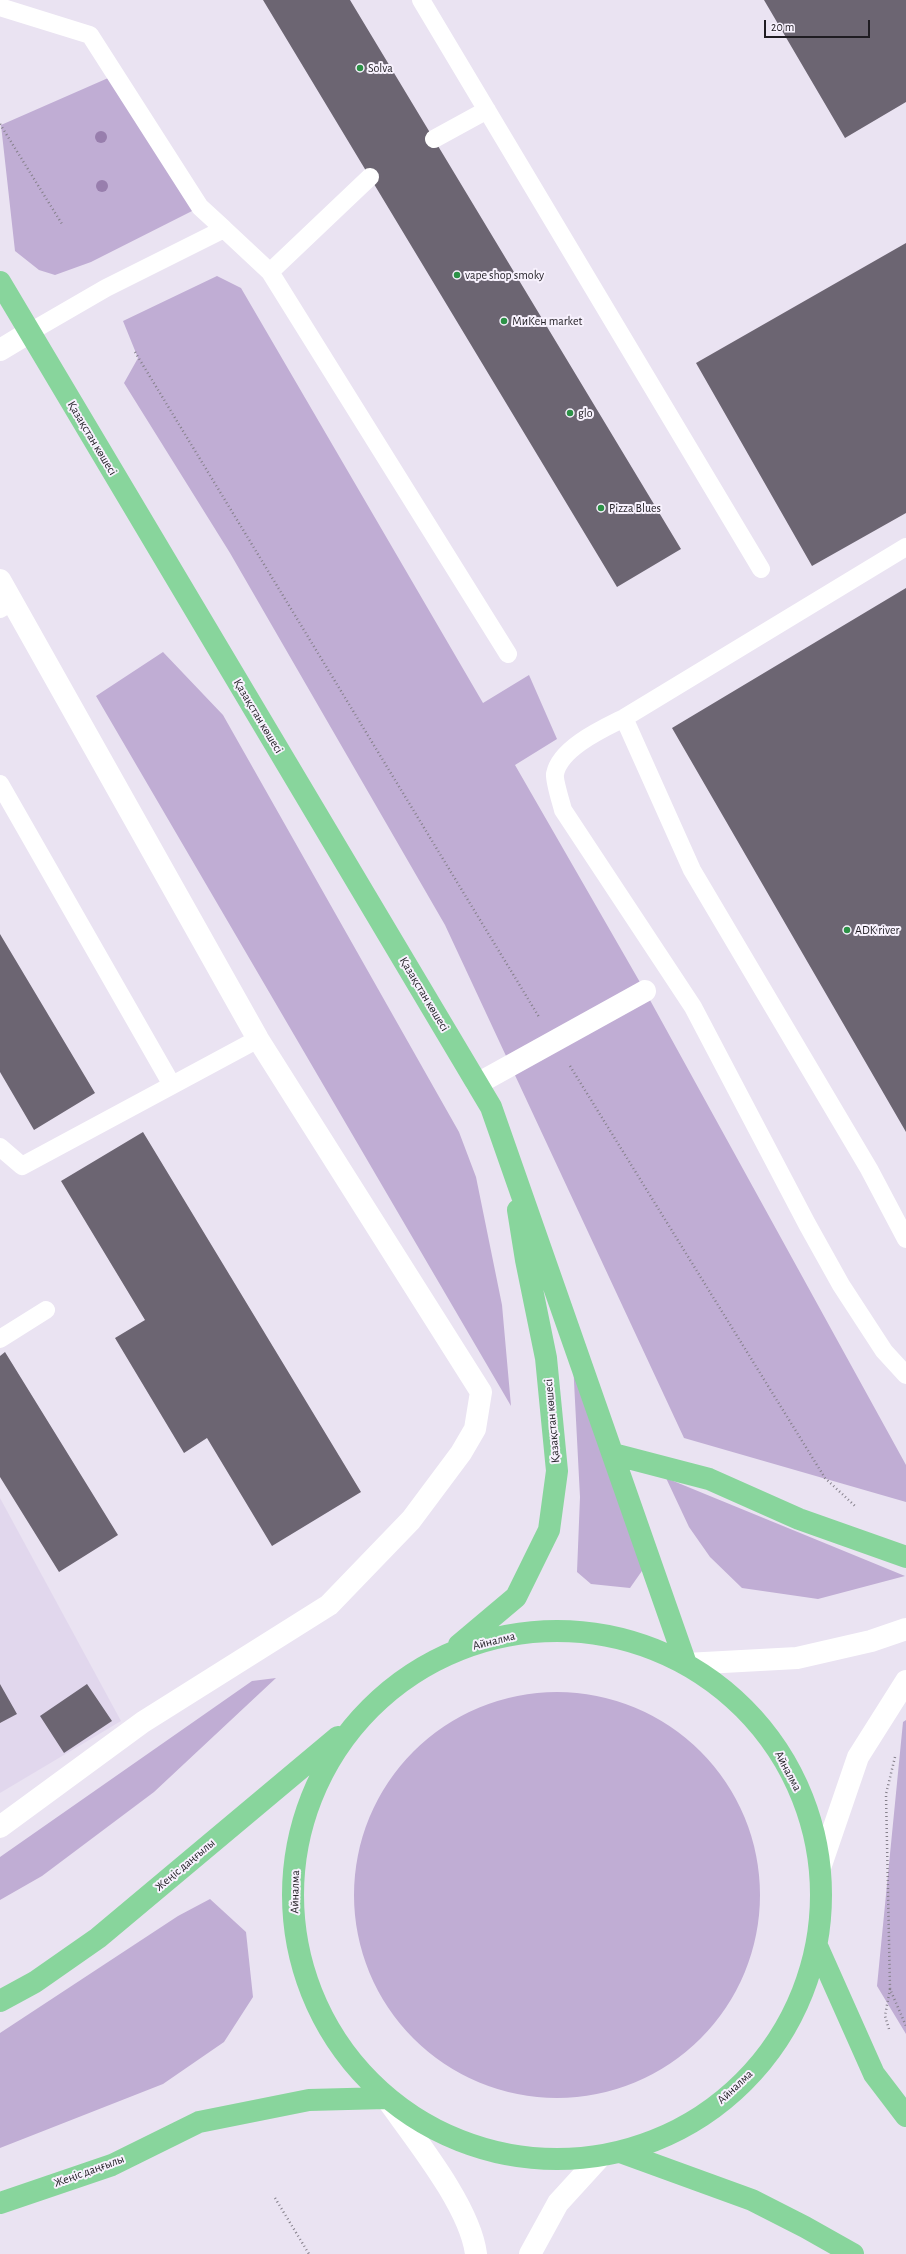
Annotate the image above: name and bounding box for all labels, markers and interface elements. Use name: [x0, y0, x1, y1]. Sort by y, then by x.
scale bar: [766, 12, 872, 38]
text: 20 m: [771, 21, 794, 33]
place label: Solva: [368, 61, 393, 75]
marker: Solva: [355, 63, 365, 73]
place label: vape shop smoky: [465, 268, 544, 282]
marker: vape shop smoky: [452, 270, 462, 280]
place label: МиКен market: [512, 314, 582, 328]
marker: МиКен market: [499, 316, 509, 326]
street label: Қазақстан көшесі: [64, 398, 120, 478]
place label: glo: [578, 406, 593, 420]
marker: glo: [565, 408, 575, 418]
place label: Pizza Blues: [609, 501, 661, 515]
marker: Pizza Blues: [596, 503, 606, 513]
street label: Қазақстан көшесі: [230, 676, 286, 756]
place label: ADK river: [855, 923, 899, 937]
marker: ADK river: [842, 925, 852, 935]
street label: Қазақстан көшесі: [396, 954, 452, 1034]
street label: Қазақстан көшесі: [541, 1378, 563, 1464]
street label: Айналма: [471, 1629, 517, 1653]
street label: Айналма: [771, 1748, 805, 1794]
street label: Жеңіс даңғылы: [152, 1836, 218, 1894]
street label: Айналма: [287, 1870, 303, 1914]
street label: Айналма: [714, 2067, 756, 2107]
street label: Жеңіс даңғылы: [52, 2152, 126, 2190]

